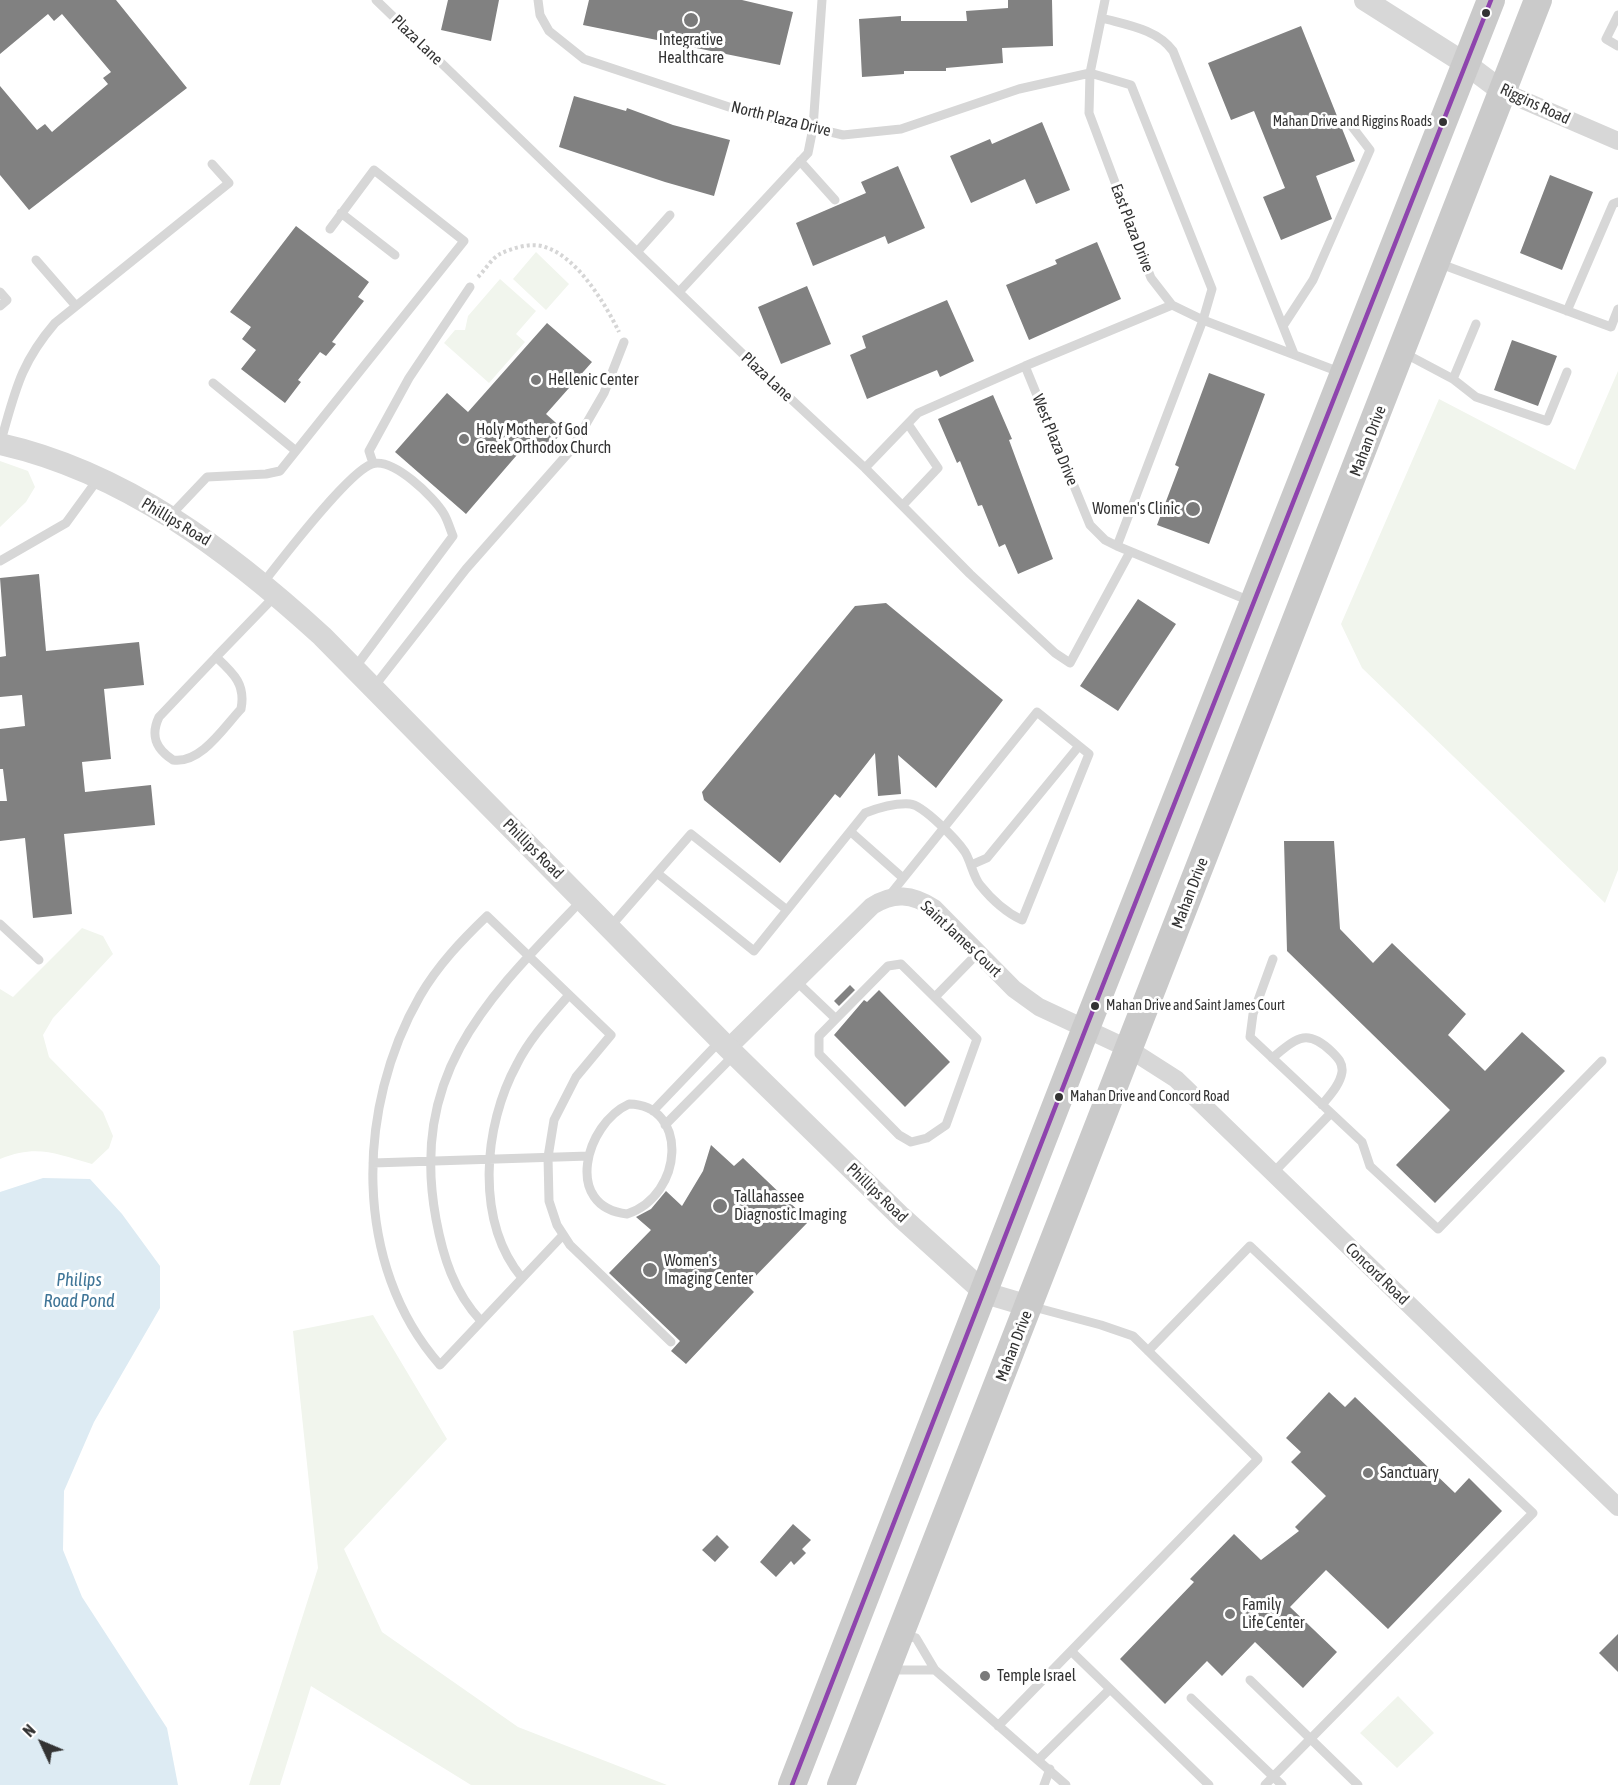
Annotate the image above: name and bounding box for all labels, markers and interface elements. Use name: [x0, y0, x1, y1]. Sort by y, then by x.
unlabelled marker: [1480, 7, 1492, 19]
street label: Plaza Lane: [387, 11, 447, 69]
marker: Integrative Healthcare: [682, 11, 700, 29]
place label: Integrative Healthcare: [658, 30, 724, 68]
street label: Riggins Road: [1497, 79, 1573, 129]
street label: North Plaza Drive: [729, 97, 833, 141]
place label: Mahan Drive and Riggins Roads: [1273, 114, 1432, 130]
marker: Mahan Drive and Riggins Roads: [1437, 116, 1449, 128]
street label: East Plaza Drive: [1106, 181, 1158, 275]
street label: Plaza Lane: [737, 348, 797, 406]
place label: Hellenic Center: [548, 370, 638, 390]
marker: Hellenic Center: [529, 373, 543, 387]
street label: West Plaza Drive: [1028, 392, 1082, 488]
street label: Mahan Drive: [1346, 403, 1390, 479]
place label: Holy Mother of God Greek Orthodox Church: [476, 420, 611, 458]
marker: Holy Mother of God Greek Orthodox Church: [457, 432, 471, 446]
street label: Phillips Road: [138, 494, 214, 550]
place label: Women's Clinic: [1092, 499, 1180, 519]
marker: Women's Clinic: [1184, 500, 1202, 518]
street label: Phillips Road: [499, 815, 567, 883]
street label: Mahan Drive: [1168, 855, 1212, 931]
street label: Saint James Court: [917, 897, 1005, 981]
place label: Mahan Drive and Saint James Court: [1106, 998, 1285, 1014]
marker: Mahan Drive and Saint James Court: [1089, 1000, 1101, 1012]
place label: Mahan Drive and Concord Road: [1070, 1089, 1230, 1105]
marker: Mahan Drive and Concord Road: [1053, 1091, 1065, 1103]
street label: Phillips Road: [842, 1159, 912, 1227]
place label: Tallahassee Diagnostic Imaging: [734, 1187, 847, 1225]
marker: Tallahassee Diagnostic Imaging: [711, 1197, 729, 1215]
street label: Concord Road: [1341, 1239, 1413, 1309]
place label: Women's Imaging Center: [664, 1251, 753, 1289]
marker: Women's Imaging Center: [641, 1261, 659, 1279]
water label: Philips Road Pond: [43, 1269, 115, 1312]
street label: Mahan Drive: [992, 1308, 1036, 1384]
place label: Sanctuary: [1380, 1463, 1439, 1483]
marker: Sanctuary: [1361, 1466, 1375, 1480]
place label: Family Life Center: [1242, 1595, 1304, 1633]
marker: Family Life Center: [1223, 1607, 1237, 1621]
place label: Temple Israel: [997, 1666, 1076, 1686]
marker: Temple Israel: [978, 1669, 992, 1683]
north arrow: [12, 1713, 72, 1773]
text: N: [19, 1721, 39, 1740]

